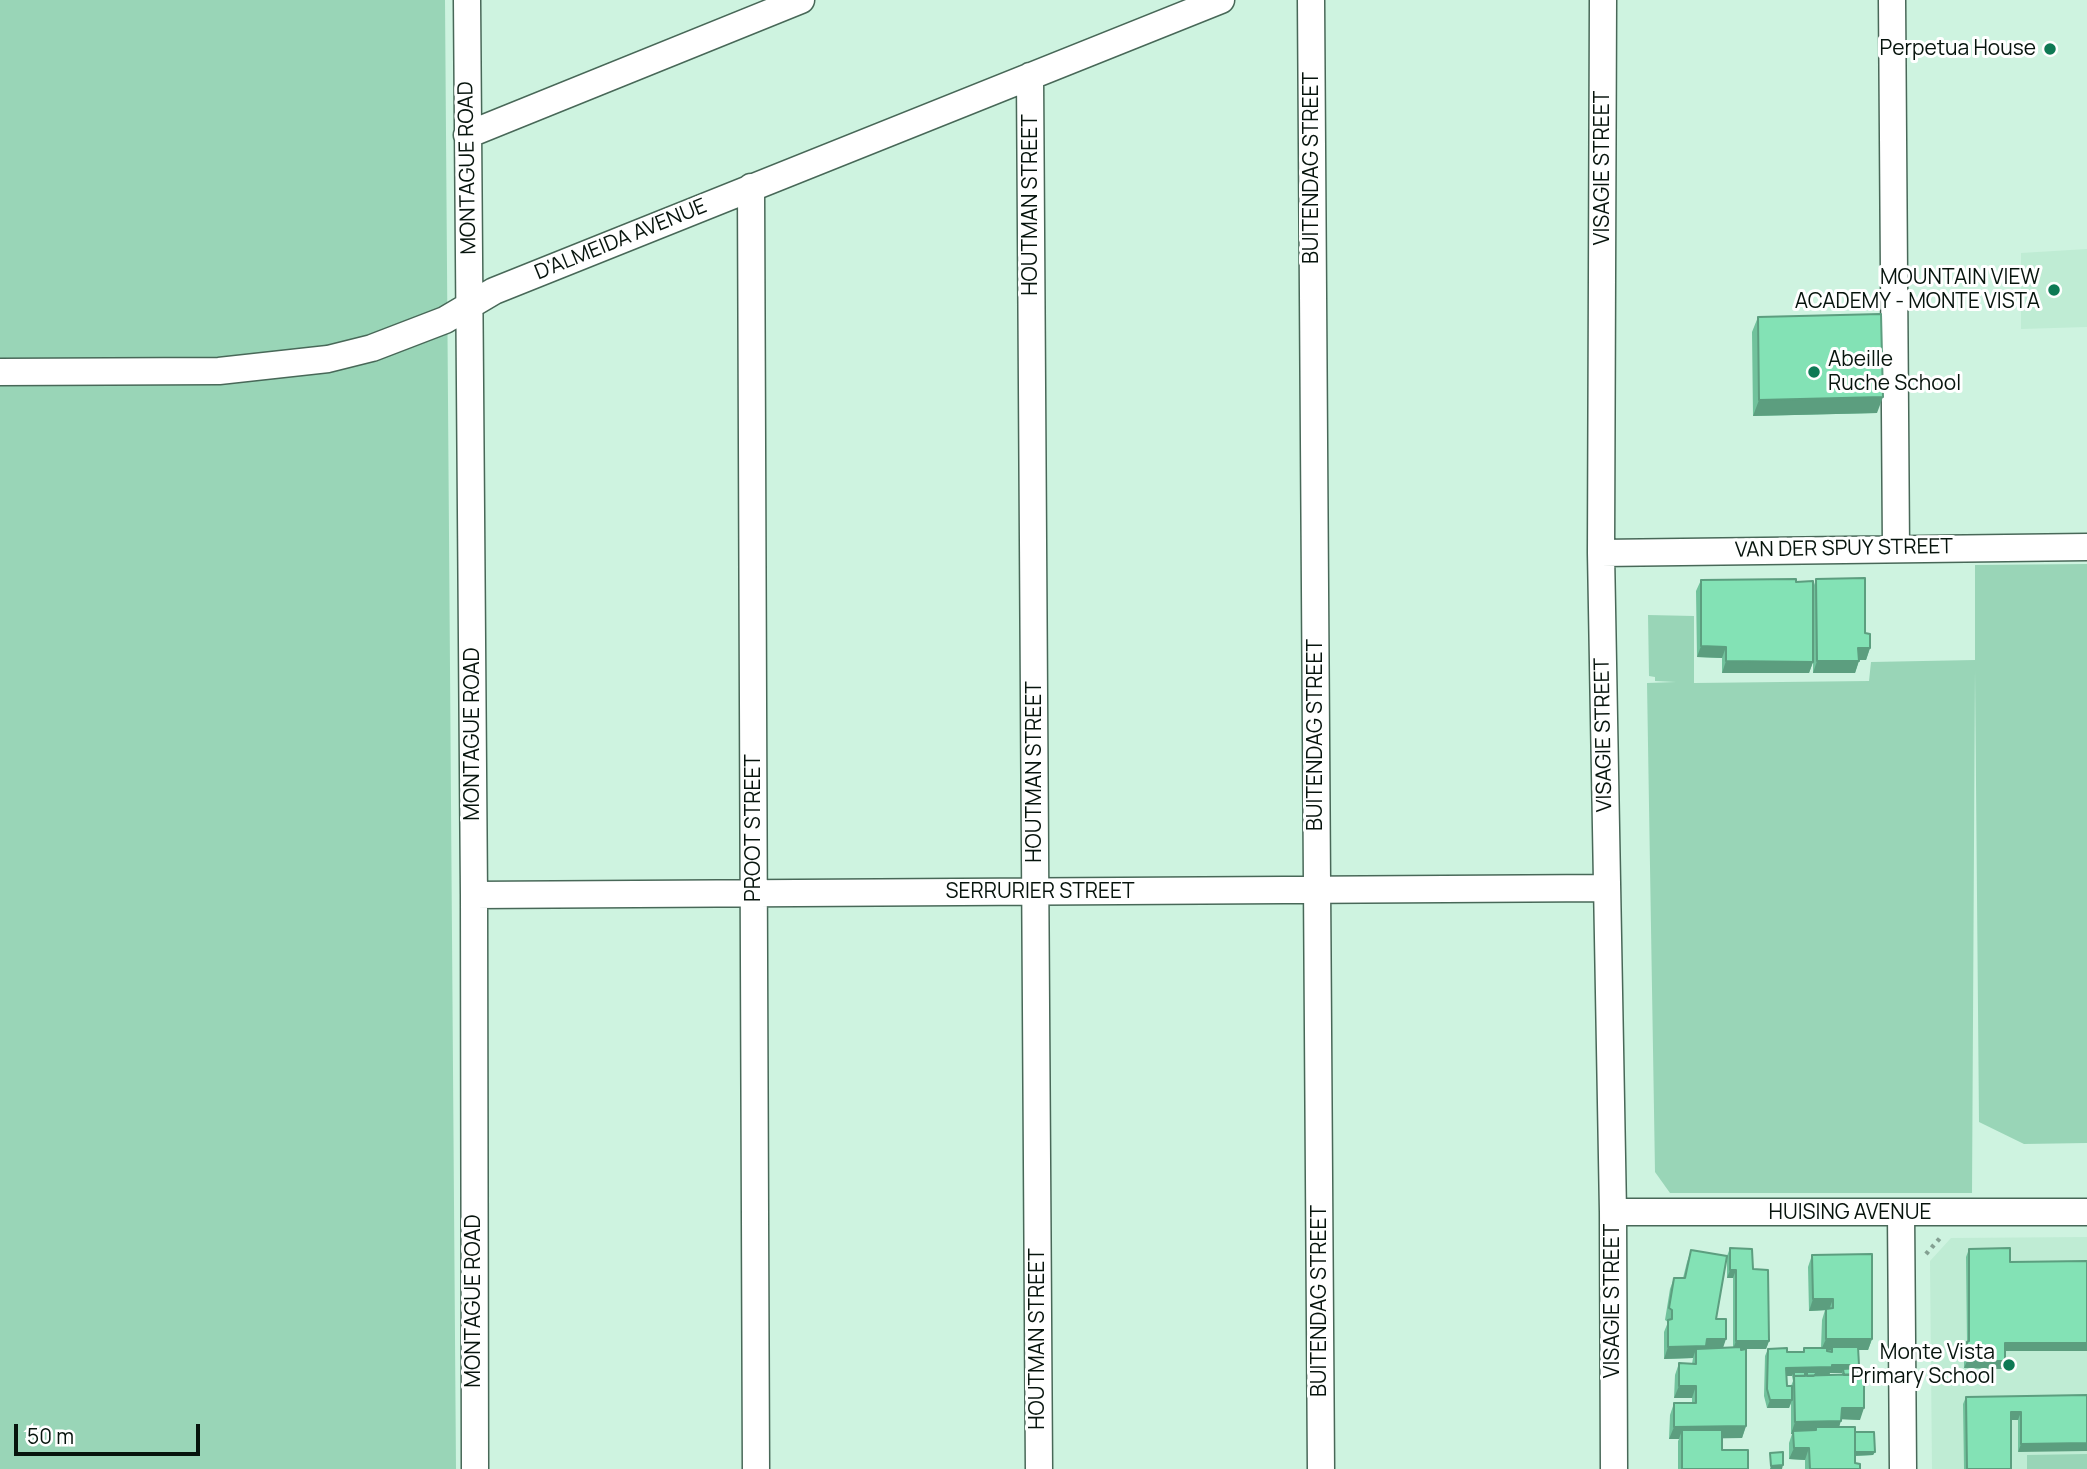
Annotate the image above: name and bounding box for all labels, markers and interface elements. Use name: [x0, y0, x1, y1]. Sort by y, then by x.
place label: Perpetua House: [1880, 36, 2036, 62]
marker: Perpetua House: [2042, 41, 2058, 57]
street label: BUITENDAG STREET: [1299, 72, 1325, 264]
street label: MONTAGUE ROAD: [454, 81, 482, 255]
street label: VISAGIE STREET: [1590, 91, 1616, 245]
street label: HOUTMAN STREET: [1018, 114, 1044, 296]
street label: D'ALMEIDA AVENUE: [531, 194, 711, 286]
place label: MOUNTAIN VIEW ACADEMY - MONTE VISTA: [1795, 265, 2040, 315]
marker: MOUNTAIN VIEW ACADEMY - MONTE VISTA: [2046, 282, 2062, 298]
place label: Abeille Ruche School: [1828, 347, 1961, 397]
marker: Abeille Ruche School: [1806, 364, 1822, 380]
street label: VAN DER SPUY STREET: [1735, 534, 1953, 564]
street label: BUITENDAG STREET: [1303, 639, 1329, 831]
street label: MONTAGUE ROAD: [460, 647, 486, 821]
street label: VISAGIE STREET: [1590, 658, 1618, 812]
street label: HOUTMAN STREET: [1022, 681, 1048, 863]
street label: PROOT STREET: [741, 754, 767, 902]
street label: SERRURIER STREET: [946, 879, 1134, 905]
street label: HUISING AVENUE: [1769, 1200, 1931, 1226]
street label: BUITENDAG STREET: [1307, 1205, 1333, 1397]
street label: MONTAGUE ROAD: [461, 1214, 487, 1388]
street label: VISAGIE STREET: [1600, 1224, 1626, 1378]
street label: HOUTMAN STREET: [1025, 1248, 1051, 1430]
place label: Monte Vista Primary School: [1851, 1340, 1995, 1390]
marker: Monte Vista Primary School: [2001, 1357, 2017, 1373]
scale bar: [18, 1410, 203, 1454]
text: 50 m: [27, 1422, 74, 1450]

